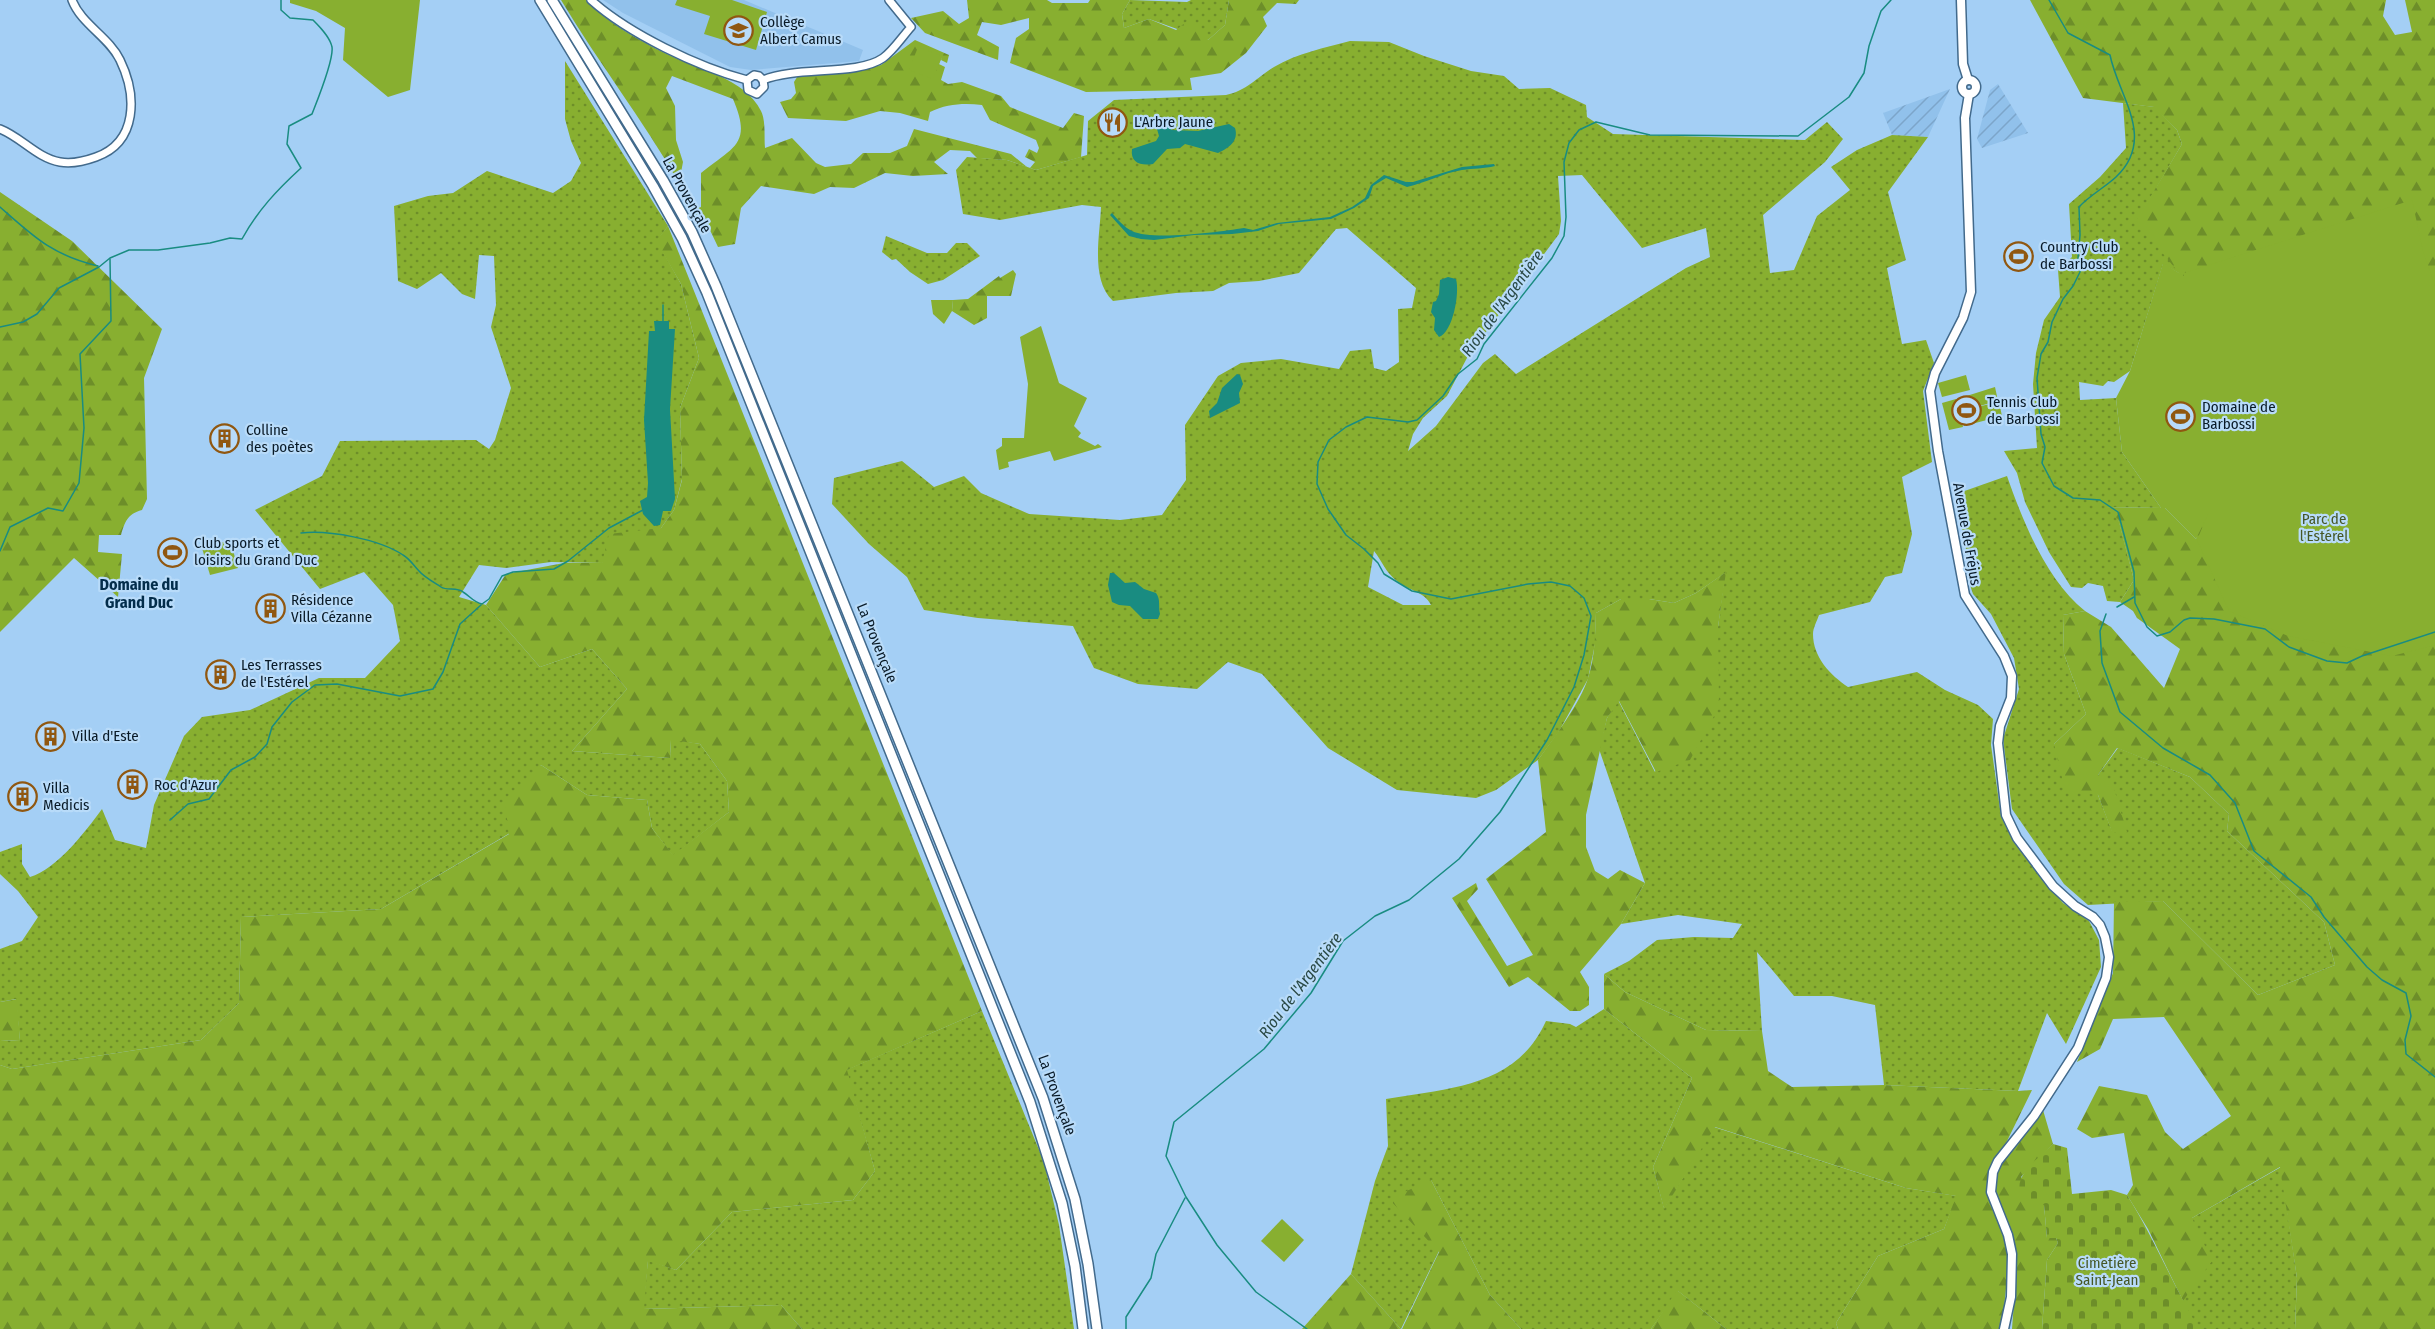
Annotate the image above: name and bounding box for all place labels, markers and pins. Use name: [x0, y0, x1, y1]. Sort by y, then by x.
place label: Collège Albert Camus: [760, 13, 842, 48]
school or university icon: Collège Albert Camus: [723, 15, 755, 47]
restaurant icon: L'Arbre Jaune: [1097, 106, 1129, 138]
place label: L'Arbre Jaune: [1134, 113, 1213, 131]
place label: Country Club de Barbossi: [2040, 238, 2119, 273]
sports icon: Country Club de Barbossi: [2003, 240, 2035, 272]
place label: Tennis Club de Barbossi: [1987, 393, 2059, 428]
sports icon: Tennis Club de Barbossi: [1950, 395, 1982, 427]
place label: Domaine de Barbossi: [2202, 398, 2276, 433]
sports icon: Domaine de Barbossi: [2165, 400, 2197, 432]
place label: Colline des poètes: [246, 421, 313, 456]
building icon: Colline des poètes: [209, 423, 241, 455]
place label: Club sports et loisirs du Grand Duc: [194, 534, 318, 569]
sports icon: Club sports et loisirs du Grand Duc: [157, 536, 189, 568]
place label: Résidence Villa Cézanne: [291, 591, 372, 626]
building icon: Résidence Villa Cézanne: [254, 593, 286, 625]
place label: Les Terrasses de l'Estérel: [241, 656, 322, 691]
building icon: Les Terrasses de l'Estérel: [204, 658, 236, 690]
building icon: Villa d'Este: [35, 720, 67, 752]
place label: Villa d'Este: [72, 727, 139, 745]
building icon: Roc d'Azur: [117, 769, 149, 801]
place label: Roc d'Azur: [154, 776, 218, 794]
place label: Villa Medicis: [43, 779, 90, 814]
building icon: Villa Medicis: [6, 781, 38, 813]

